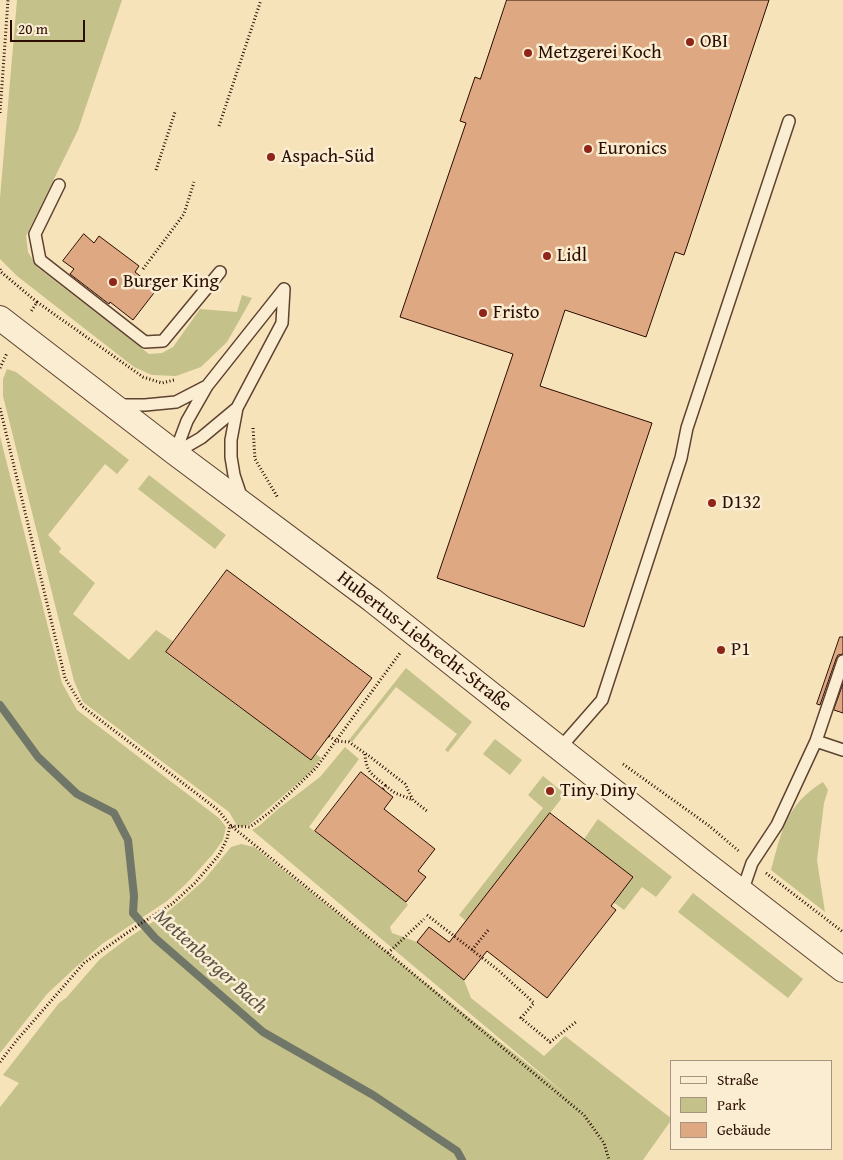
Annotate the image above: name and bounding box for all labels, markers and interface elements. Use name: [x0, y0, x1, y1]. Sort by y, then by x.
scale bar: [12, 10, 88, 42]
text: 20 m: [18, 18, 48, 39]
place label: OBI: [700, 31, 728, 53]
marker: OBI: [684, 36, 696, 48]
place label: Metzgerei Koch: [538, 42, 662, 64]
marker: Metzgerei Koch: [522, 47, 534, 59]
place label: Euronics: [598, 138, 667, 160]
marker: Euronics: [582, 143, 594, 155]
place label: Aspach-Süd: [281, 146, 374, 168]
marker: Aspach-Süd: [265, 151, 277, 163]
place label: Lidl: [557, 245, 587, 267]
marker: Lidl: [541, 250, 553, 262]
place label: Burger King: [123, 271, 219, 293]
marker: Burger King: [107, 276, 119, 288]
place label: Fristo: [493, 302, 539, 324]
marker: Fristo: [477, 307, 489, 319]
place label: D132: [722, 492, 761, 514]
marker: D132: [706, 497, 718, 509]
street label: Hubertus-Liebrecht-Straße: [332, 567, 516, 717]
place label: P1: [731, 639, 750, 661]
marker: P1: [715, 644, 727, 656]
place label: Tiny Diny: [560, 780, 637, 802]
marker: Tiny Diny: [544, 785, 556, 797]
water label: Mettenberger Bach: [148, 905, 272, 1019]
legend: [670, 1060, 833, 1150]
text: Straße: [717, 1069, 759, 1090]
text: Park: [717, 1094, 746, 1115]
text: Gebäude: [717, 1119, 771, 1140]

